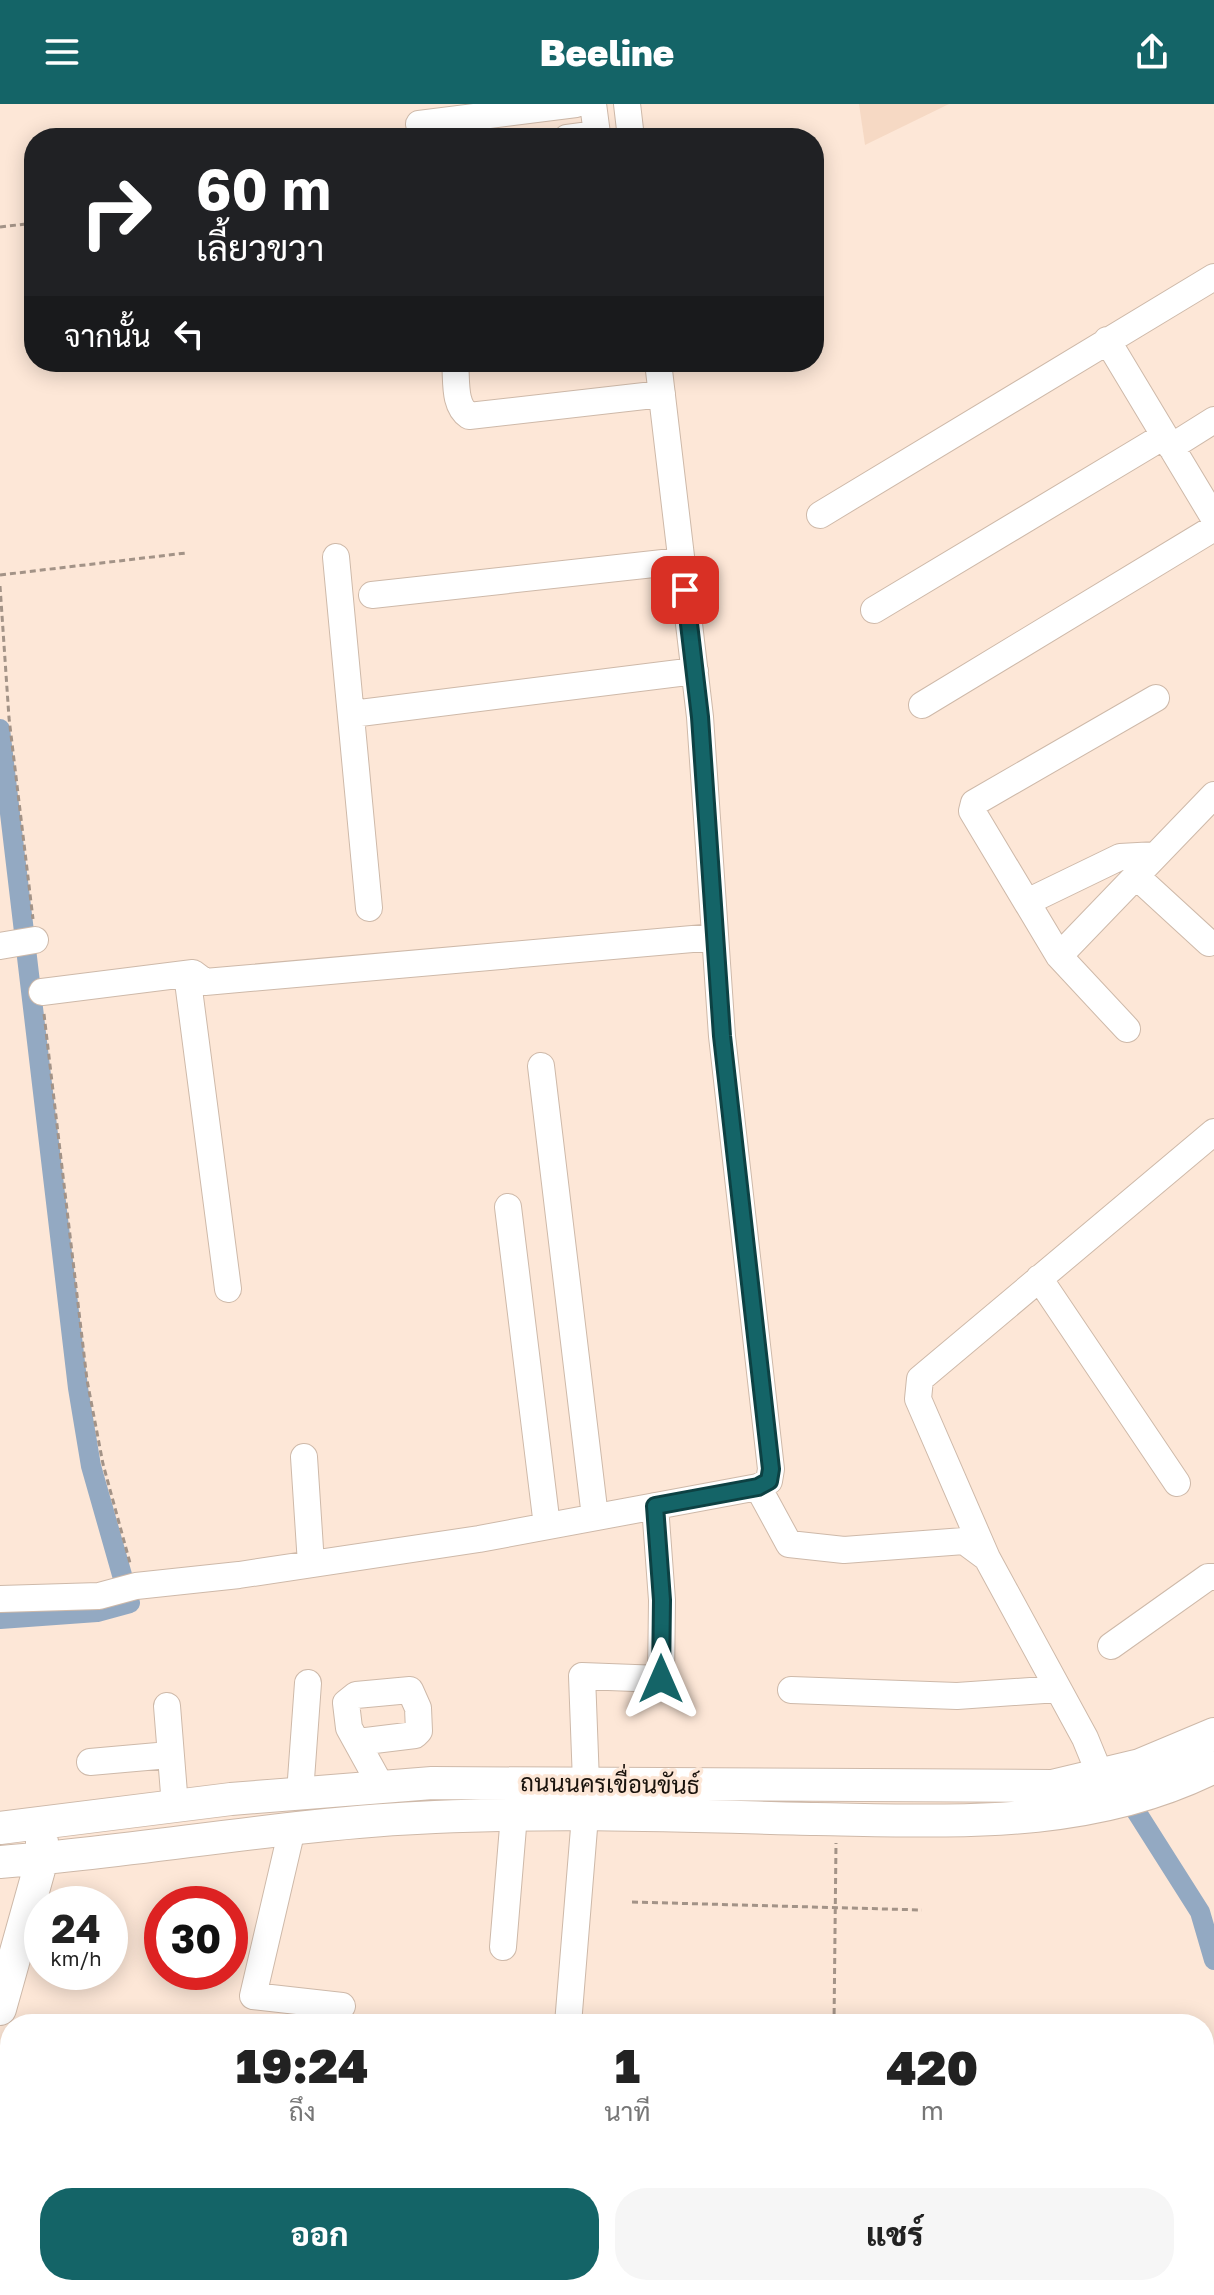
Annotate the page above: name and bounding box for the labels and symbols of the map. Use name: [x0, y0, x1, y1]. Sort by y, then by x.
pin: [651, 556, 719, 624]
position arrow: [619, 1637, 703, 1721]
street label: ถนนนครเขื่อนขันธ์: [520, 1762, 700, 1799]
speed limit sign: 30: [144, 1886, 248, 1990]

